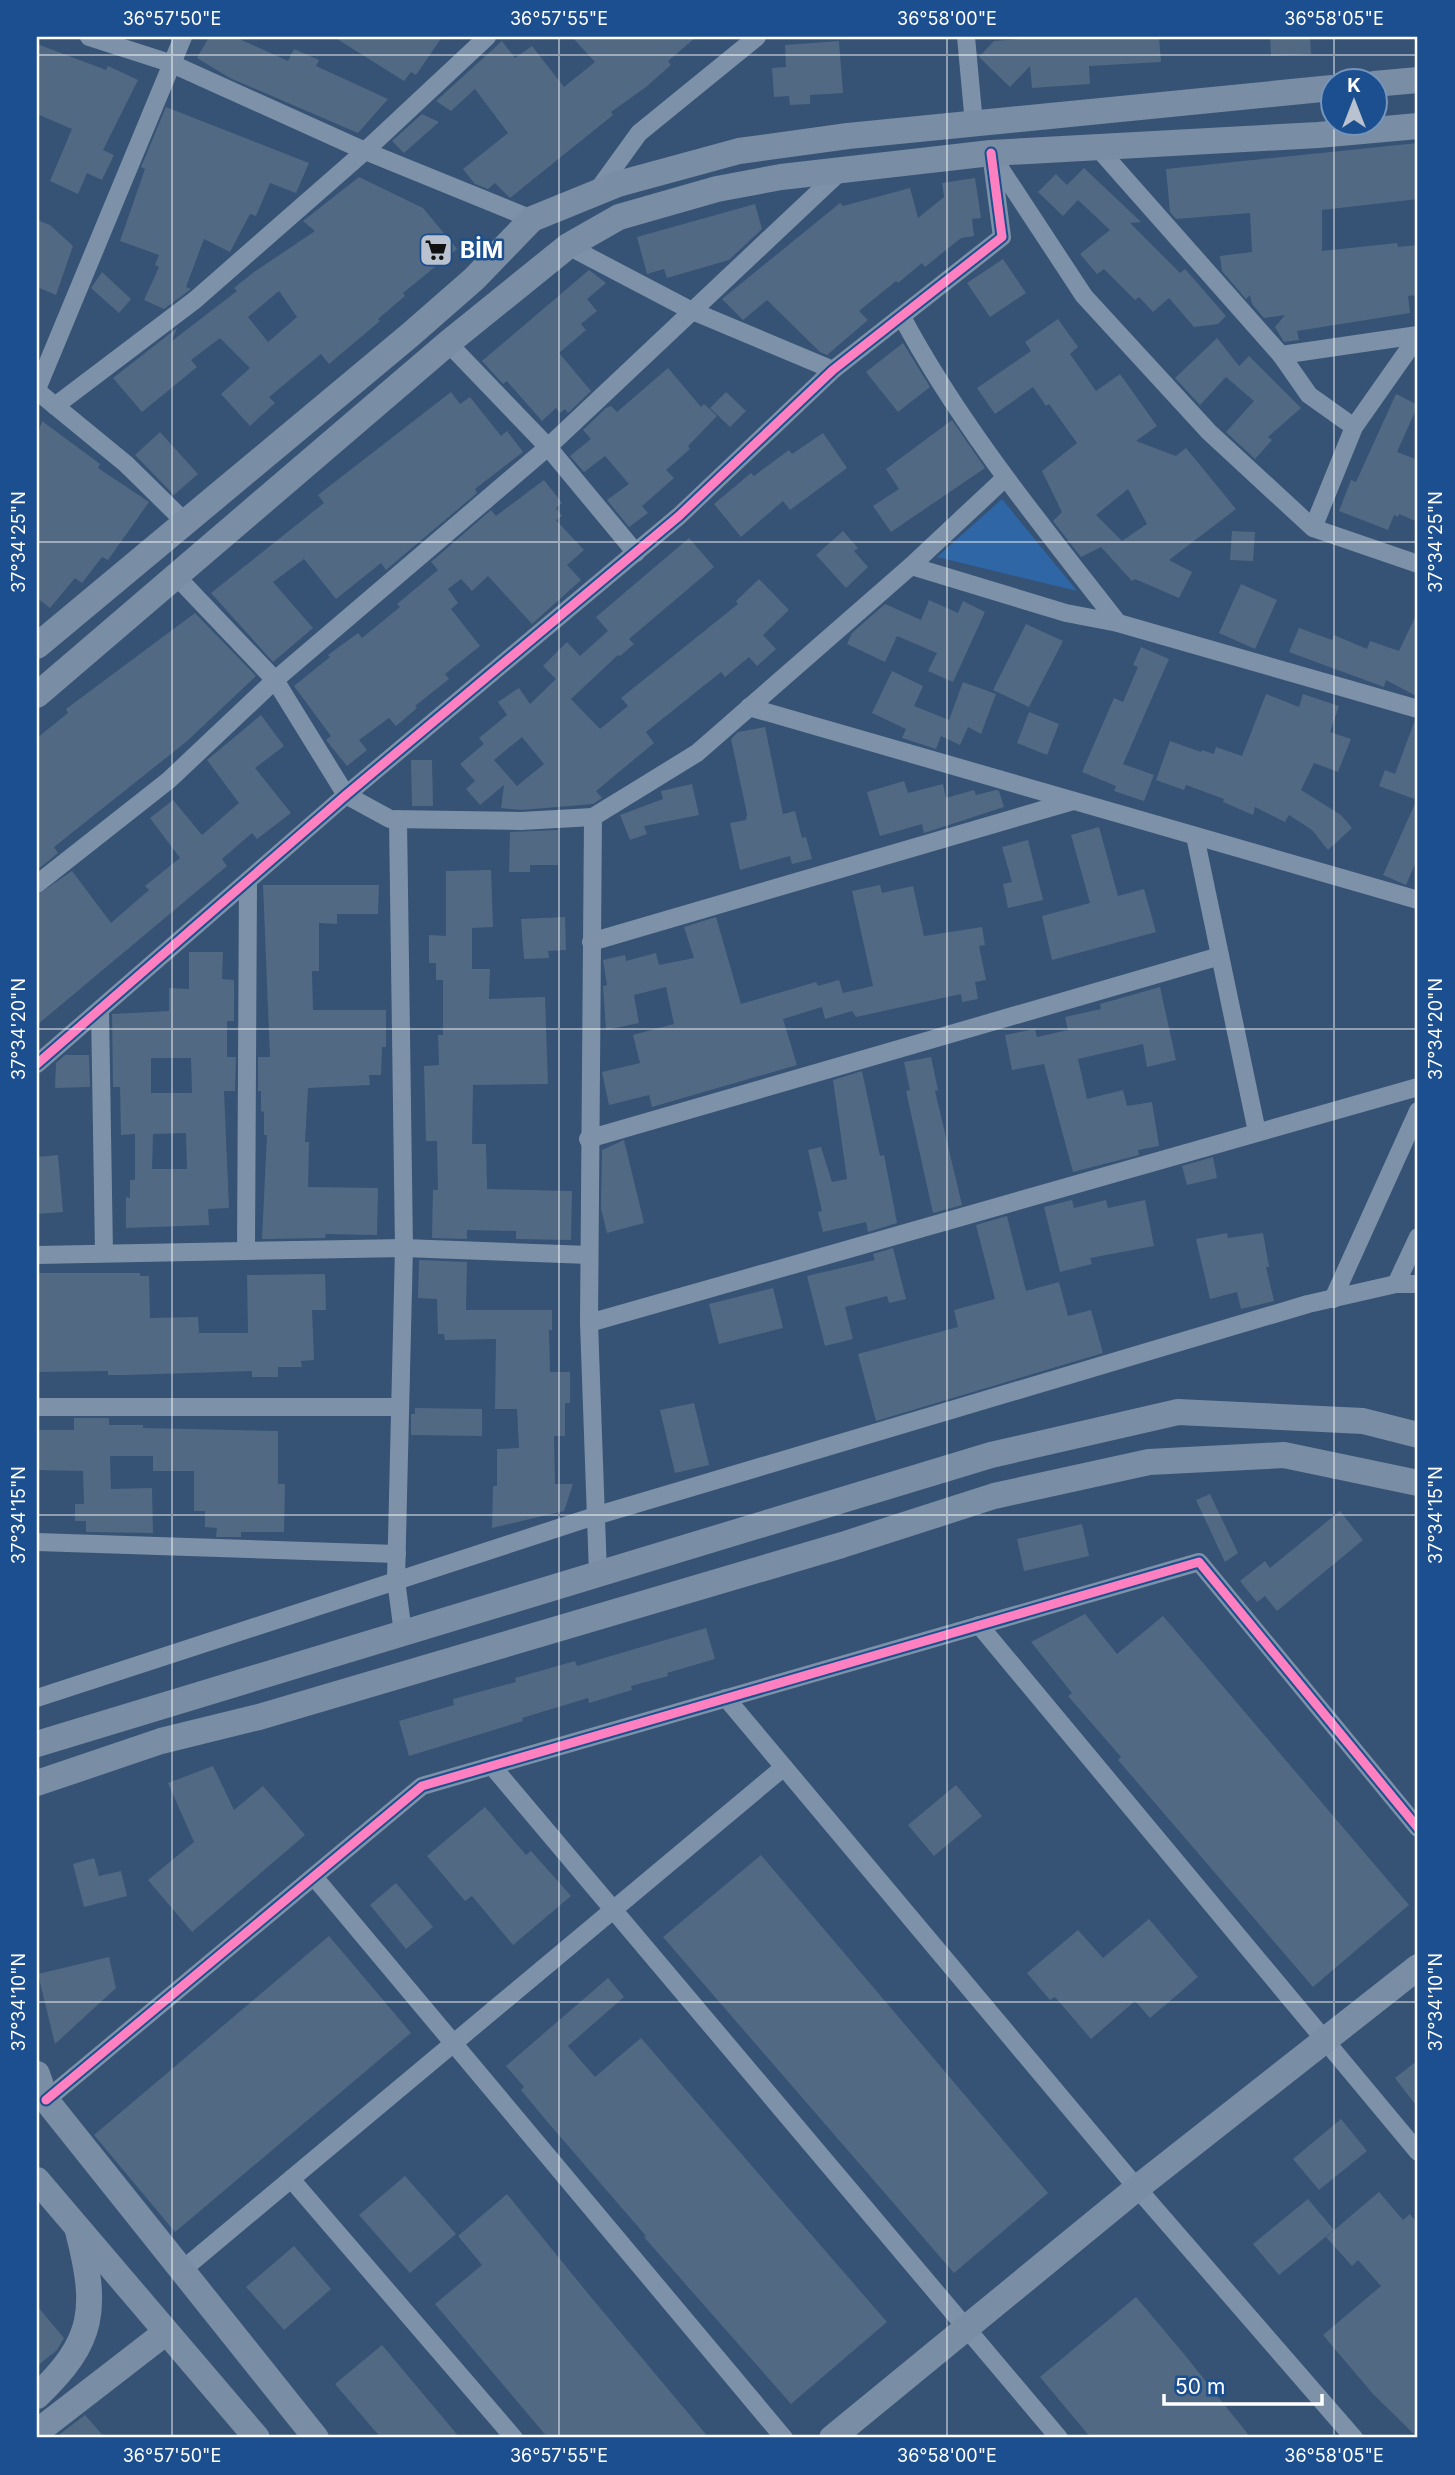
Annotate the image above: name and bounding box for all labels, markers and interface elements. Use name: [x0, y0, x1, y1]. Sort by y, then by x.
text: 36°57'50"E: [123, 8, 221, 29]
text: 36°57'55"E: [510, 8, 608, 29]
text: 36°58'00"E: [897, 8, 997, 29]
text: 36°58'05"E: [1284, 8, 1384, 29]
north arrow: [1318, 66, 1388, 136]
text: K: [1347, 74, 1361, 97]
supermarket icon: BİM: [417, 231, 455, 269]
place label: BİM: [460, 236, 503, 264]
text: 37°34'25"N: [8, 491, 29, 593]
text: 37°34'25"N: [1425, 491, 1446, 593]
text: 37°34'20"N: [8, 978, 29, 1080]
text: 37°34'20"N: [1425, 978, 1446, 1080]
text: 37°34'15"N: [8, 1466, 29, 1564]
text: 37°34'15"N: [1425, 1466, 1446, 1564]
text: 37°34'10"N: [8, 1953, 29, 2051]
text: 37°34'10"N: [1425, 1953, 1446, 2051]
scale bar: [1164, 2363, 1322, 2407]
text: 50 m: [1175, 2374, 1225, 2399]
text: 36°57'50"E: [123, 2445, 221, 2466]
text: 36°57'55"E: [510, 2445, 608, 2466]
text: 36°58'00"E: [897, 2445, 997, 2466]
text: 36°58'05"E: [1284, 2445, 1384, 2466]

